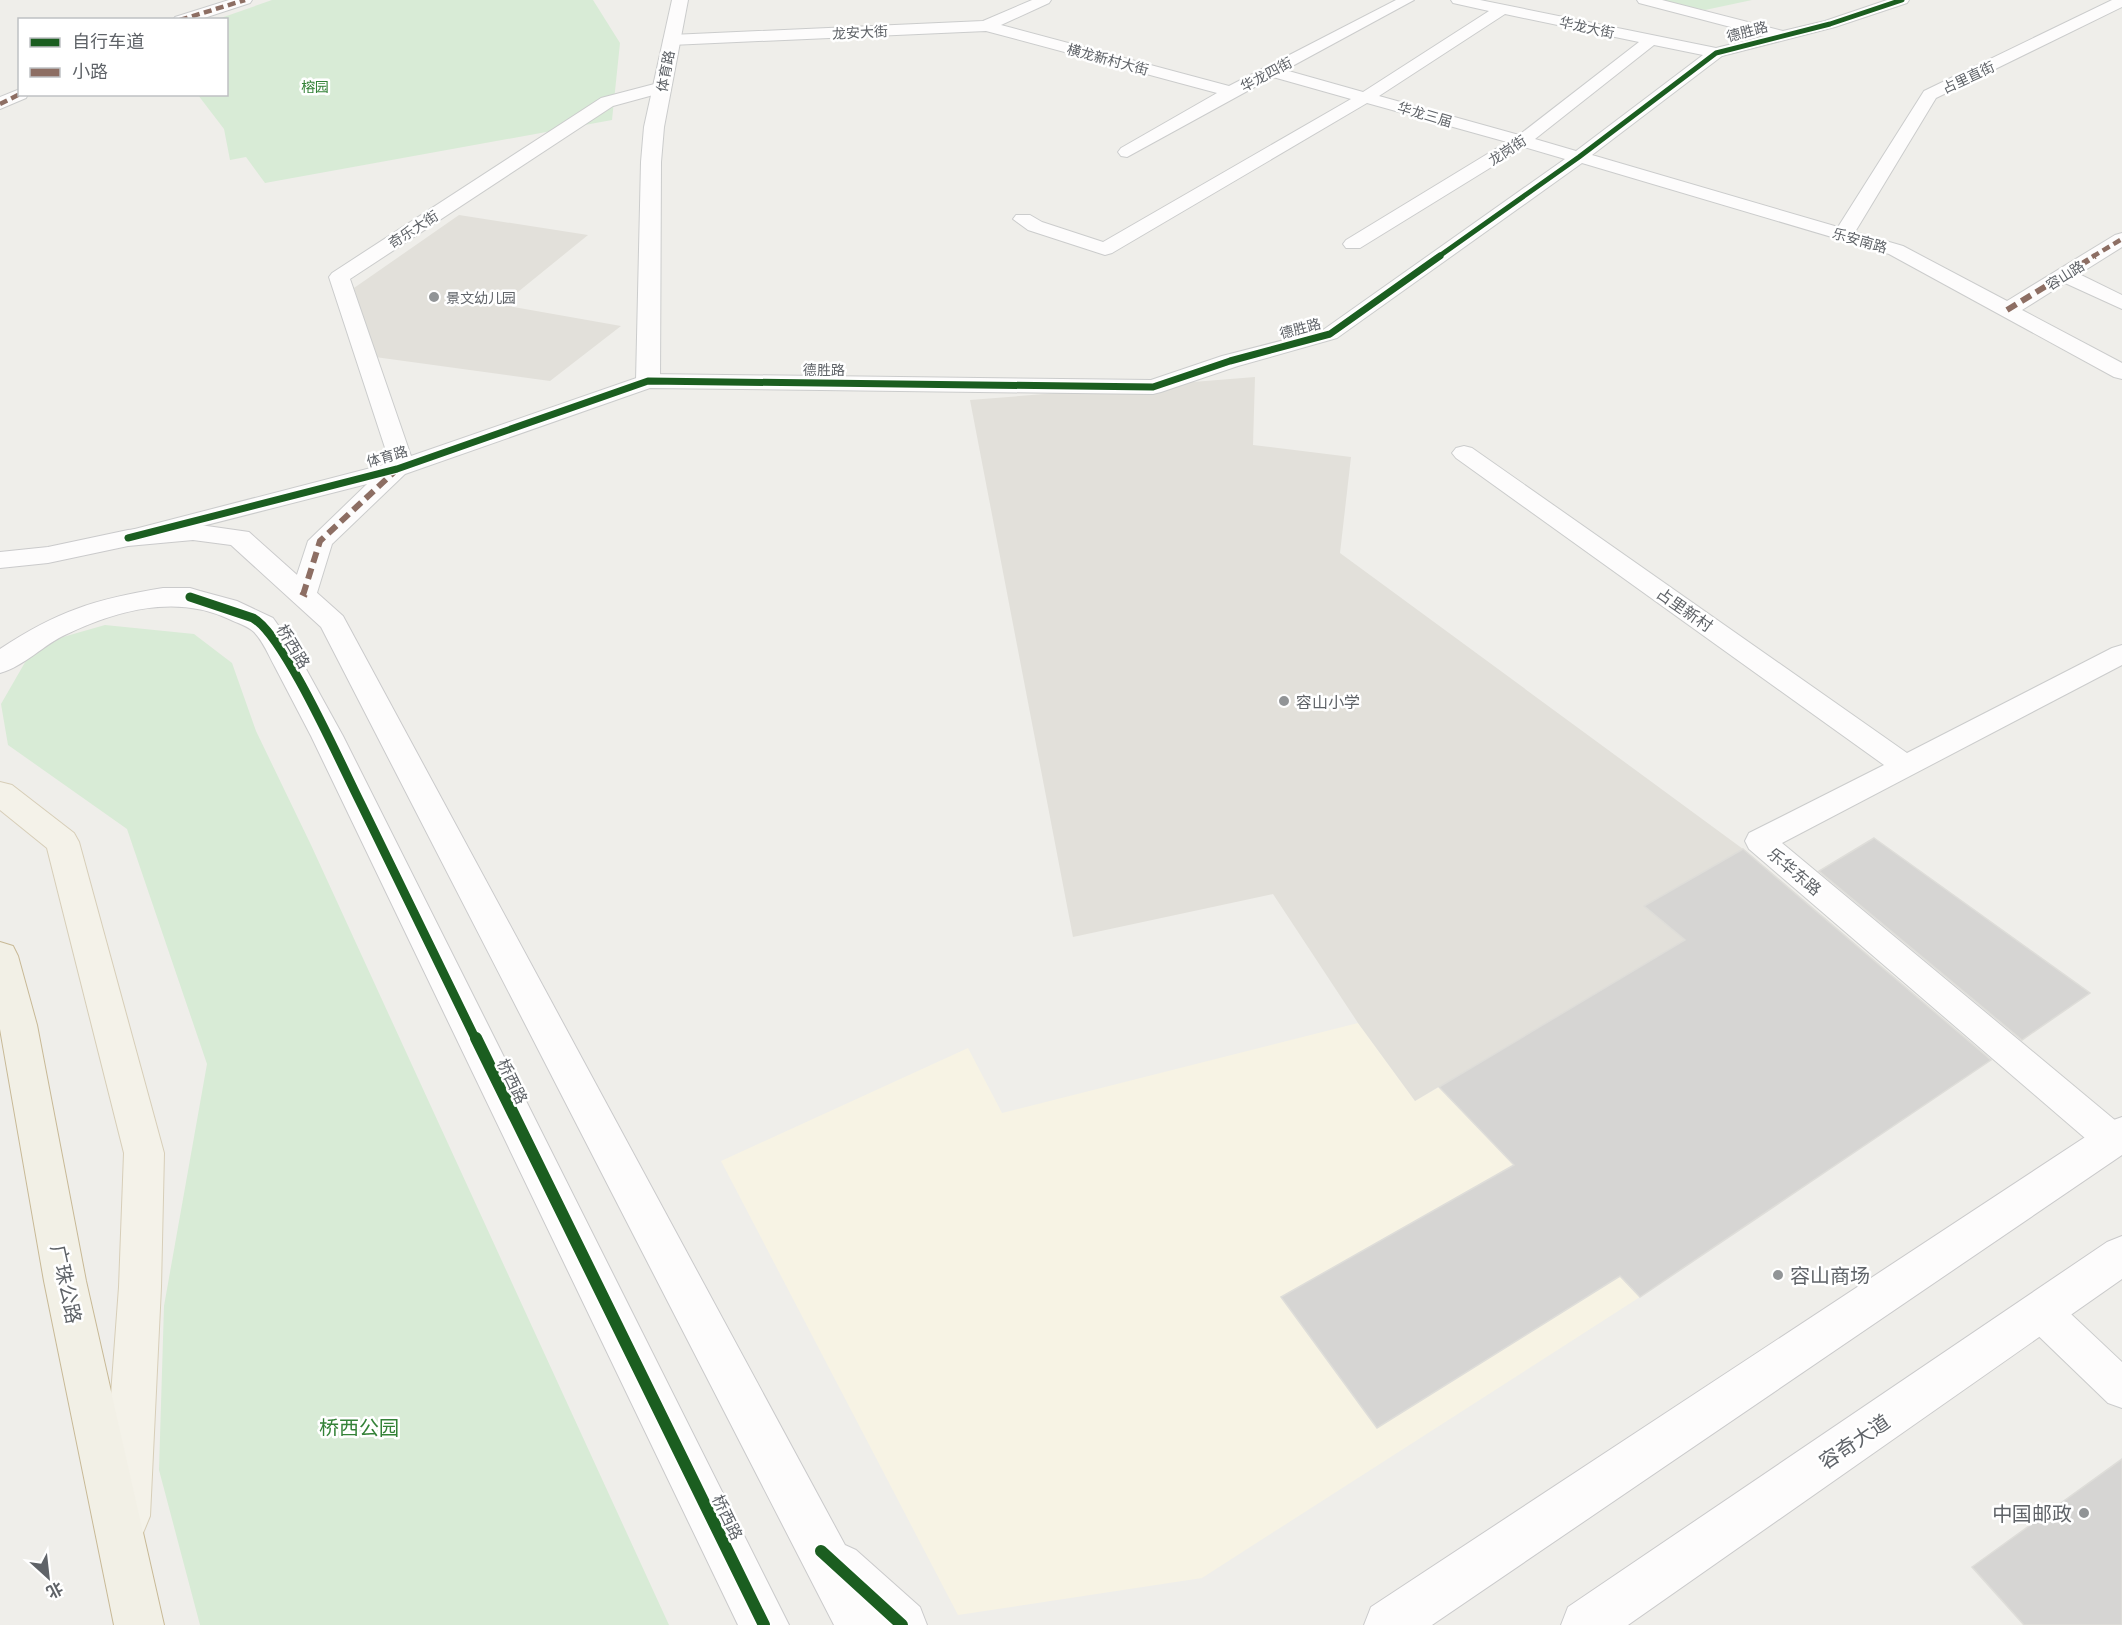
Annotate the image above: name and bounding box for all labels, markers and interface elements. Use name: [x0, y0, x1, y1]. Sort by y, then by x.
street label: 华龙大街: [1558, 13, 1616, 41]
street label: 德胜路: [1725, 17, 1769, 45]
legend: [18, 18, 228, 96]
street label: 龙安大街: [832, 22, 888, 42]
text: 自行车道: [72, 30, 144, 52]
street label: 横龙新村大街: [1065, 40, 1151, 78]
street label: 体育路: [653, 49, 677, 93]
street label: 华龙四街: [1237, 53, 1295, 95]
street label: 占里直街: [1939, 57, 1997, 97]
text: 小路: [72, 60, 108, 82]
park label: 榕园: [301, 78, 329, 95]
street label: 华龙三届: [1396, 98, 1454, 130]
street label: 龙岗街: [1485, 131, 1529, 169]
street label: 奇乐大街: [385, 207, 441, 251]
street label: 乐安南路: [1831, 224, 1889, 256]
street label: 容山路: [2043, 257, 2087, 293]
place label: 景文幼儿园: [446, 289, 516, 306]
marker: 景文幼儿园: [427, 290, 441, 304]
street label: 德胜路: [1278, 314, 1322, 342]
street label: 德胜路: [803, 361, 845, 378]
street label: 体育路: [364, 442, 410, 470]
street label: 占里新村: [1653, 583, 1717, 635]
street label: 桥西路: [273, 621, 315, 671]
place label: 容山小学: [1296, 692, 1360, 711]
marker: 容山小学: [1277, 694, 1291, 708]
street label: 乐华东路: [1764, 843, 1826, 899]
street label: 桥西路: [494, 1055, 532, 1107]
street label: 广珠公路: [47, 1242, 87, 1326]
place label: 容山商场: [1790, 1263, 1870, 1287]
marker: 容山商场: [1771, 1268, 1785, 1282]
street label: 容奇大道: [1814, 1409, 1894, 1473]
park label: 桥西公园: [319, 1415, 399, 1439]
street label: 桥西路: [709, 1491, 747, 1543]
place label: 中国邮政: [1992, 1501, 2072, 1525]
marker: 中国邮政: [2077, 1506, 2091, 1520]
north arrow: [18, 1547, 78, 1607]
text: 北: [44, 1579, 66, 1603]

